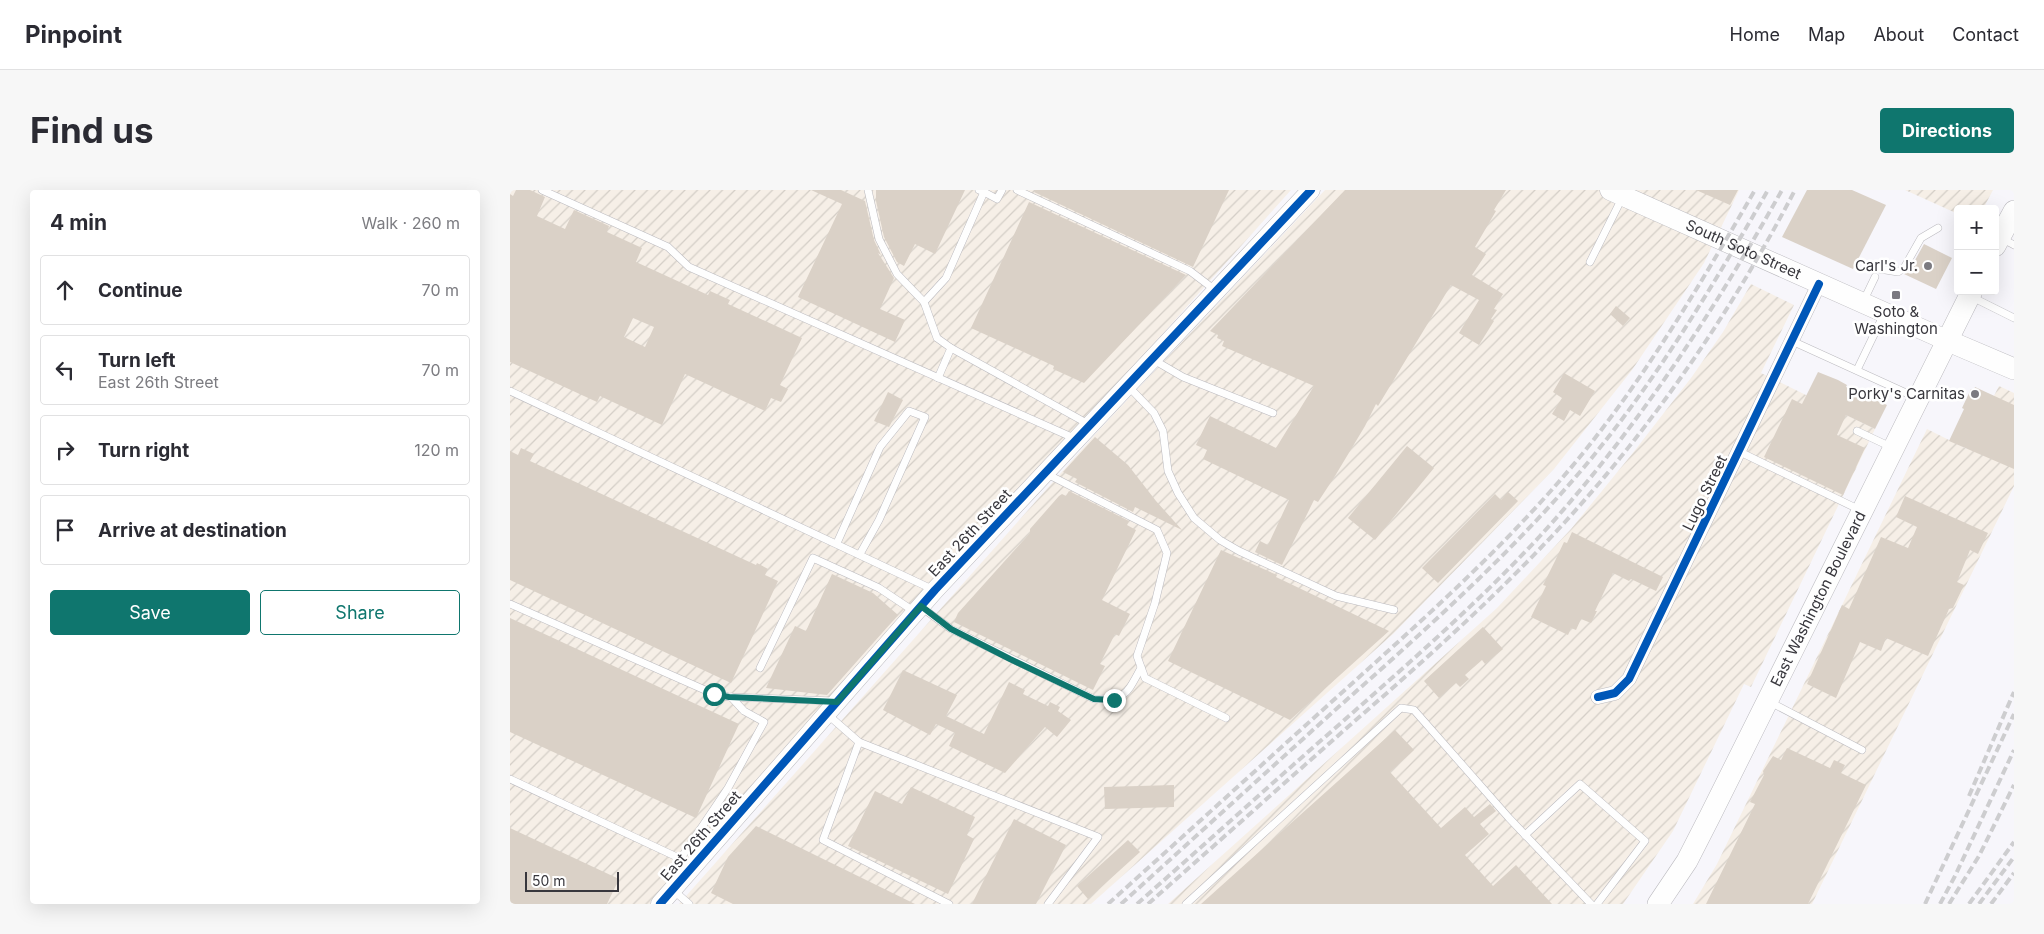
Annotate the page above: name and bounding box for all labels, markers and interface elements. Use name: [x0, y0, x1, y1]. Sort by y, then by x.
text: Pinpoint: [25, 20, 122, 49]
text: Home: [1730, 24, 1780, 45]
text: Map: [1808, 24, 1845, 45]
text: About: [1873, 24, 1924, 45]
text: Contact: [1952, 24, 2019, 45]
button: Directions: [1880, 108, 2014, 153]
text: Find us: [30, 109, 154, 151]
map controls: [1954, 205, 1999, 295]
button: +: [1954, 205, 1999, 250]
text: 4 min: [50, 210, 107, 235]
text: Walk · 260 m: [362, 213, 460, 233]
street label: South Soto Street: [1683, 215, 1804, 283]
button: −: [1954, 250, 1999, 295]
place label: Carl's Jr.: [1855, 256, 1918, 275]
marker: Carl's Jr.: [1922, 260, 1934, 272]
icon: ahead: [51, 276, 79, 304]
text: Continue: [98, 279, 183, 302]
text: 70 m: [422, 280, 459, 300]
marker: Soto & Washington: [1890, 289, 1902, 301]
place label: Soto & Washington: [1854, 302, 1938, 338]
text: Turn left: [98, 349, 176, 372]
icon: left: [51, 356, 79, 384]
text: 70 m: [422, 360, 459, 380]
text: East 26th Street: [98, 372, 219, 392]
place label: Porky's Carnitas: [1848, 384, 1965, 403]
marker: Porky's Carnitas: [1969, 388, 1981, 400]
icon: right: [51, 436, 79, 464]
text: Turn right: [98, 439, 189, 462]
text: 120 m: [414, 440, 459, 460]
street label: Lugo Street: [1678, 452, 1731, 534]
street label: East 26th Street: [924, 485, 1015, 581]
street label: East Washington Boulevard: [1766, 508, 1870, 690]
icon: arrive: [51, 516, 79, 544]
text: Arrive at destination: [98, 519, 287, 542]
button: Save: [50, 590, 250, 635]
button: Share: [260, 590, 460, 635]
route start: [703, 683, 726, 706]
route end: [1103, 689, 1126, 712]
street label: East 26th Street: [656, 787, 745, 885]
scale bar: [525, 869, 619, 892]
text: 50 m: [532, 872, 566, 889]

